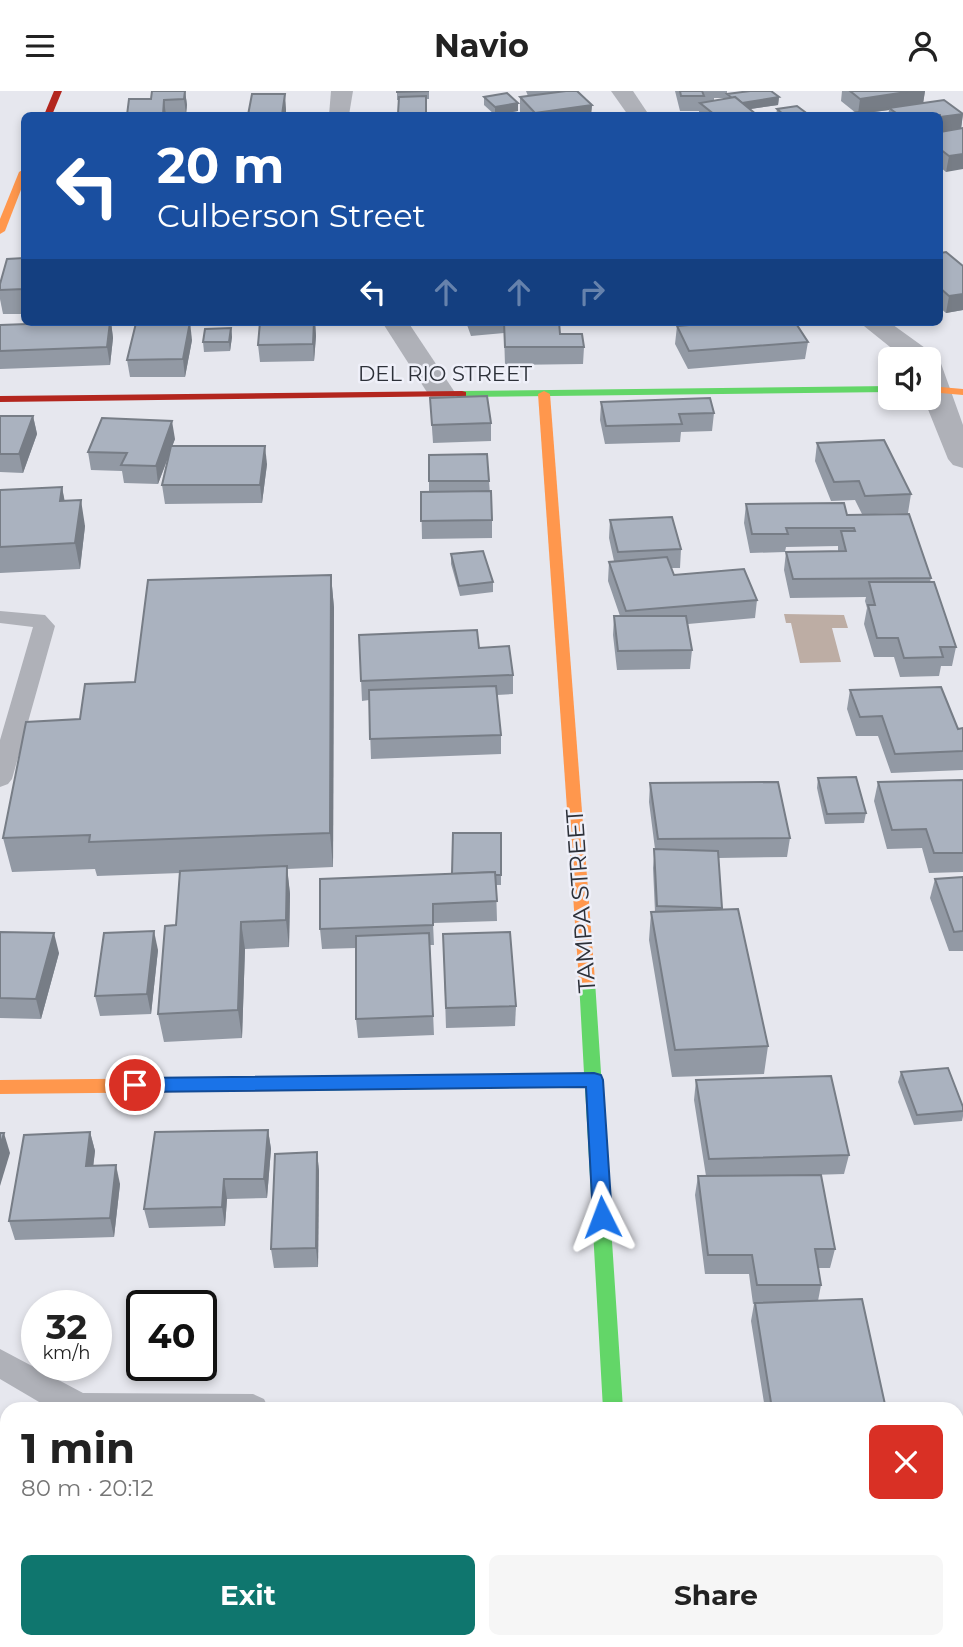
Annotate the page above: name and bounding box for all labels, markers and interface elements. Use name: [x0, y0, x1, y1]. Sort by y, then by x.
text: Navio: [434, 26, 529, 65]
icon: menu: [21, 27, 59, 65]
icon: person: [904, 27, 942, 65]
text: 20 m: [157, 136, 284, 195]
icon: left: [42, 140, 133, 231]
text: Culberson Street: [157, 196, 425, 235]
icon: left: [354, 273, 392, 311]
icon: ahead: [427, 273, 465, 311]
icon: ahead: [500, 273, 538, 311]
icon: right: [573, 273, 611, 311]
map controls: [878, 347, 941, 410]
button: sound: [878, 347, 941, 410]
street label: DEL RIO STREET: [358, 361, 532, 386]
street label: TAMPA STREET: [560, 808, 601, 994]
pin: [105, 1055, 165, 1115]
icon: arrive: [116, 1066, 154, 1104]
position arrow: [565, 1180, 639, 1254]
speed limit sign: 40: [126, 1290, 217, 1381]
text: 32: [46, 1305, 87, 1348]
text: km/h: [42, 1342, 91, 1364]
text: 1 min: [21, 1422, 135, 1474]
button: close: [869, 1425, 943, 1499]
text: 80 m · 20:12: [21, 1474, 154, 1502]
button: Exit: [21, 1555, 475, 1635]
button: Share: [489, 1555, 943, 1635]

